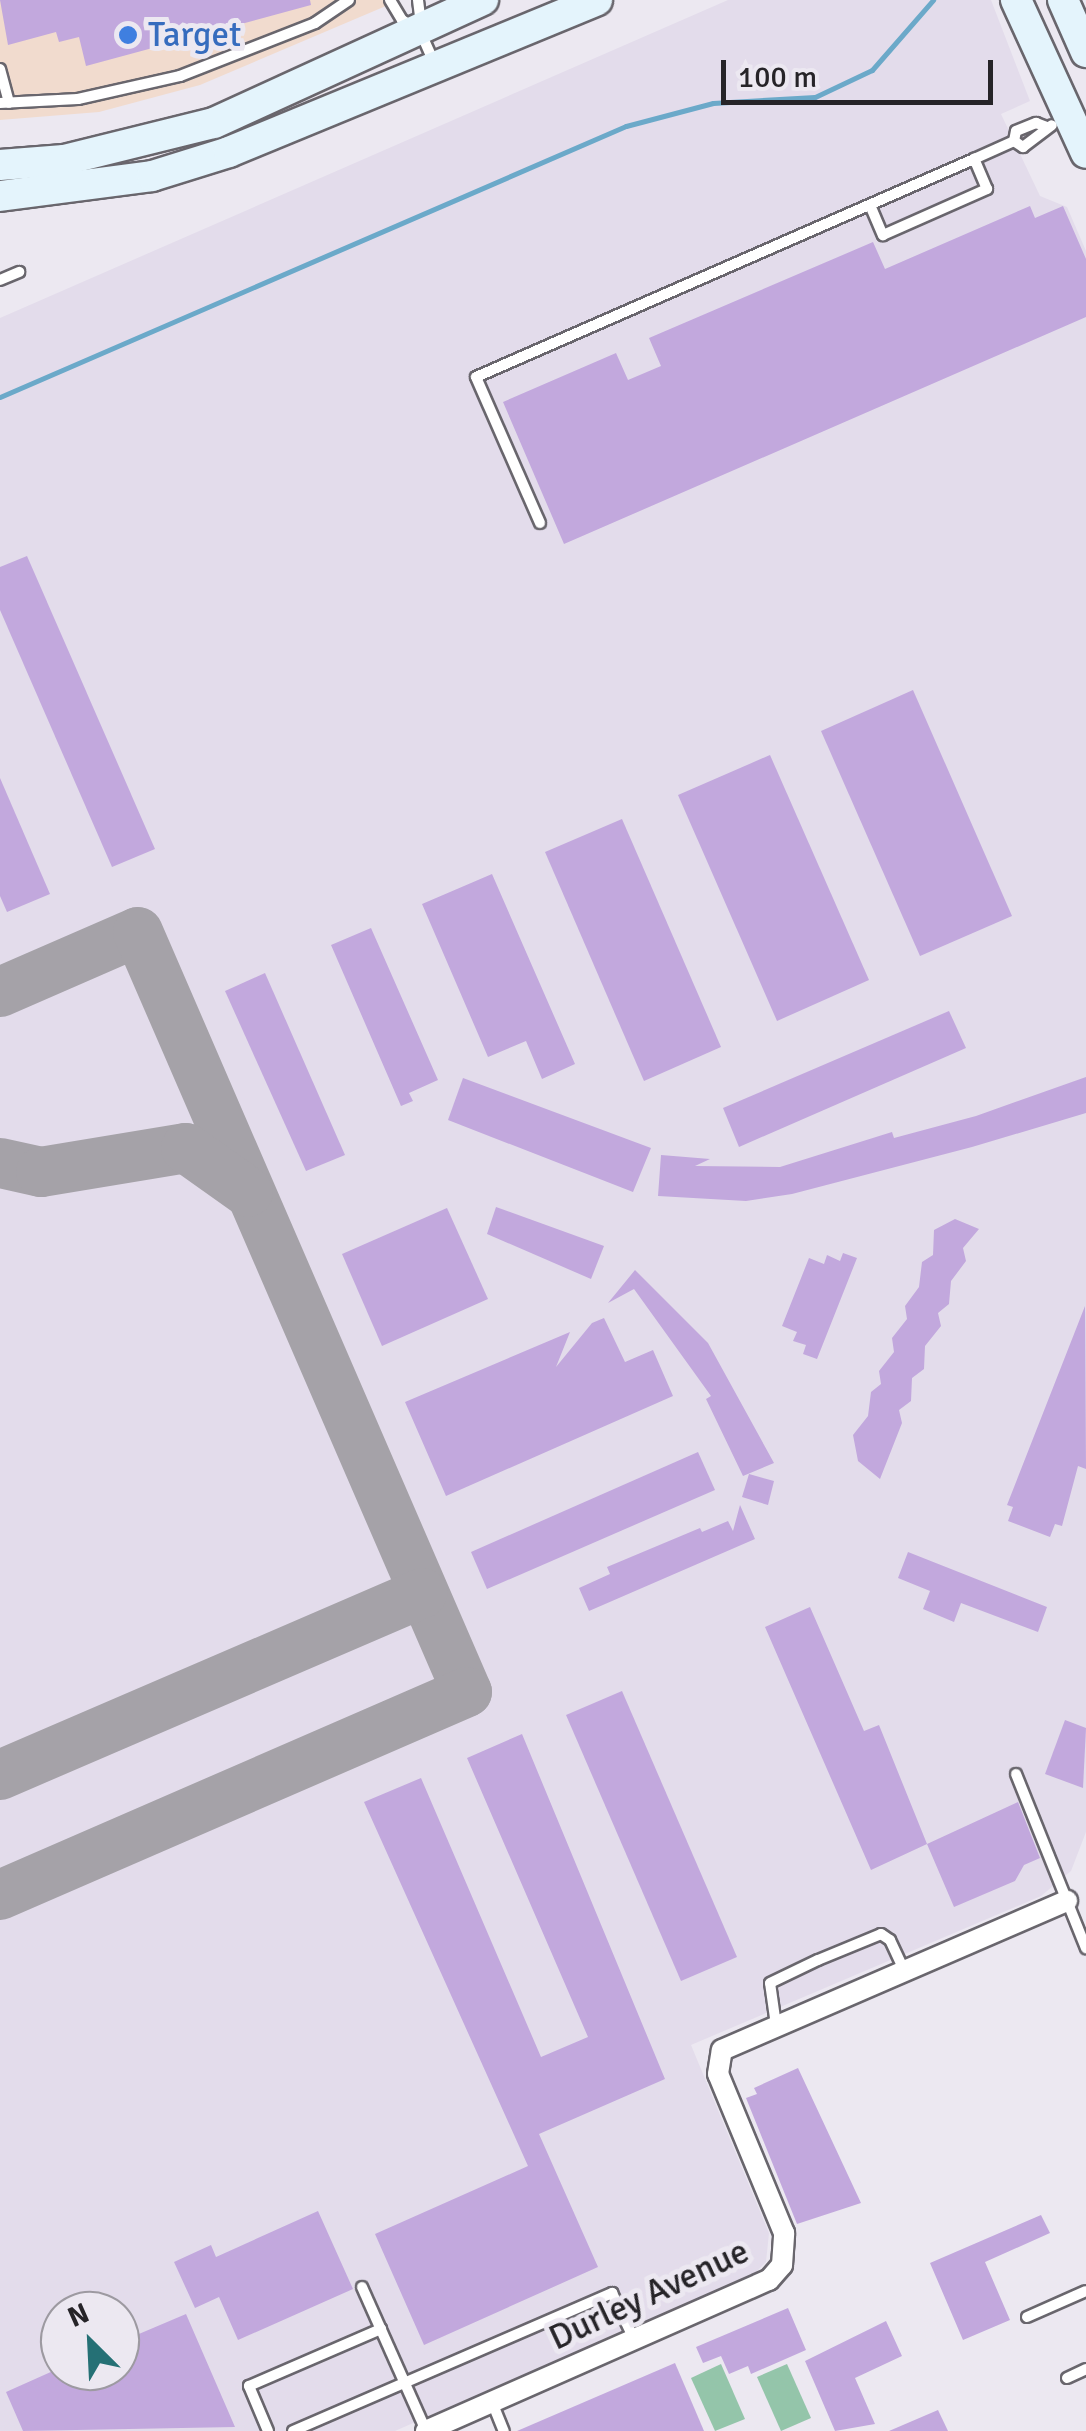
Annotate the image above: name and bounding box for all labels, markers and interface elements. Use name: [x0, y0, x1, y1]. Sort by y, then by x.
place label: Target: [148, 14, 241, 56]
marker: Target: [117, 24, 139, 46]
scale bar: [726, 40, 998, 102]
text: 100 m: [738, 59, 817, 96]
street label: Durley Avenue: [543, 2230, 755, 2360]
north arrow: [40, 2291, 140, 2391]
text: N: [63, 2296, 94, 2335]

